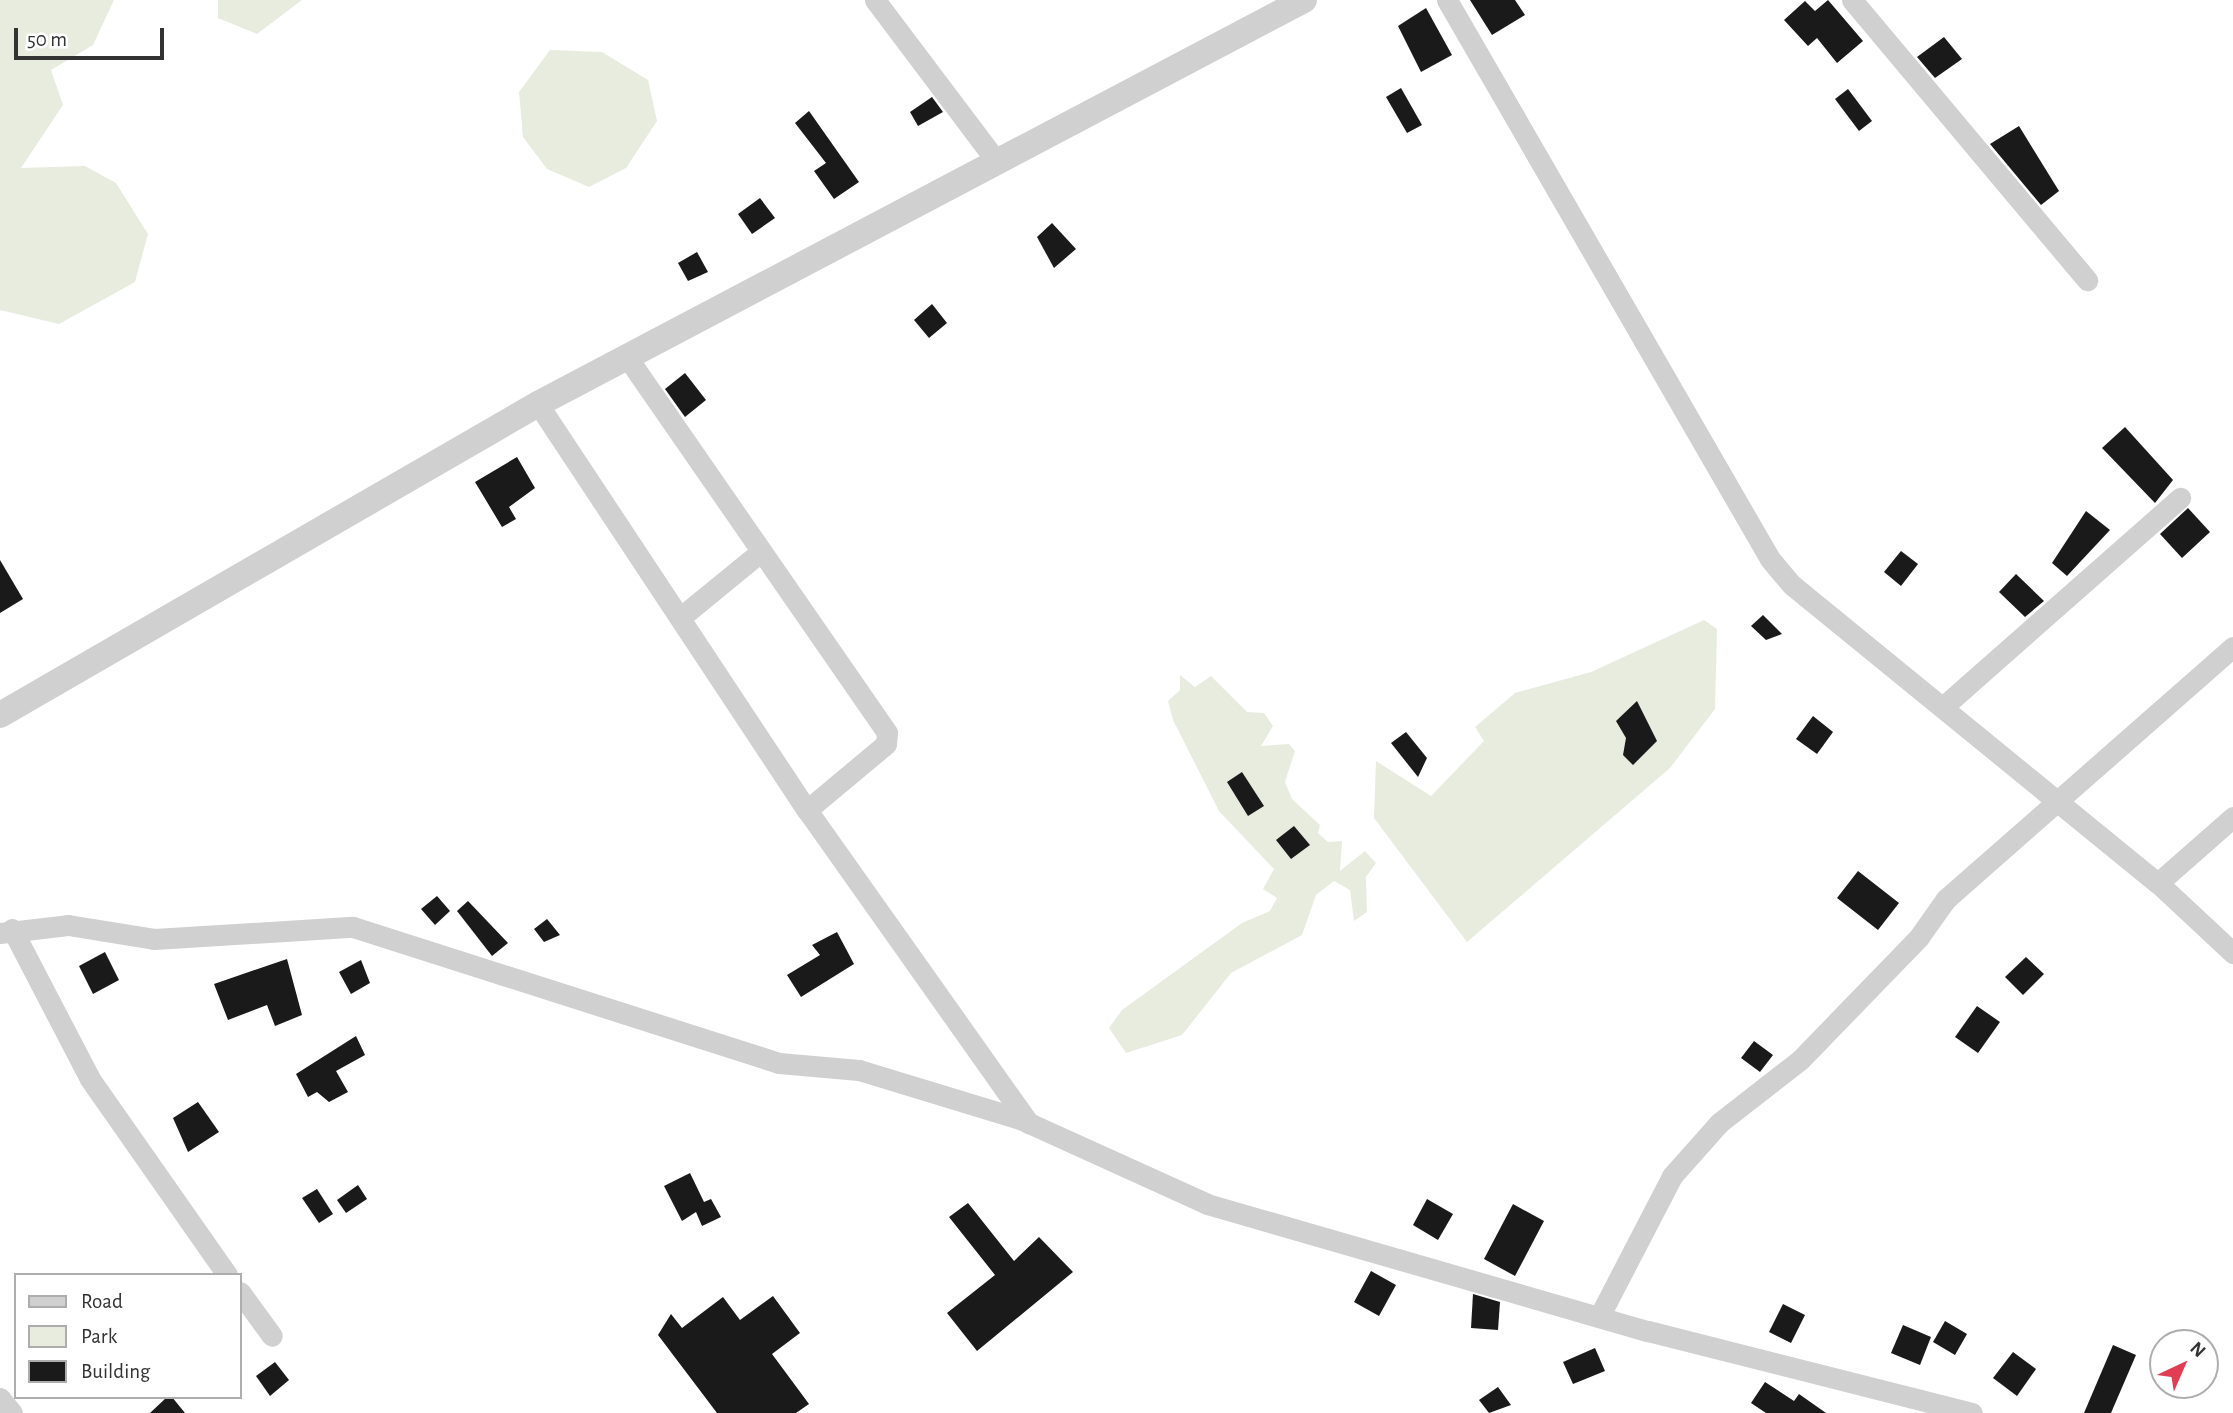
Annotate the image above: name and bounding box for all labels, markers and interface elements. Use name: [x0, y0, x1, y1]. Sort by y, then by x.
scale bar: [18, 14, 168, 58]
text: 50 m: [27, 29, 67, 50]
legend: [14, 1273, 242, 1399]
text: Road: [81, 1291, 123, 1312]
text: Park: [81, 1326, 117, 1347]
north arrow: [2149, 1329, 2219, 1399]
text: N: [2186, 1339, 2209, 1361]
text: Building: [81, 1361, 150, 1382]

